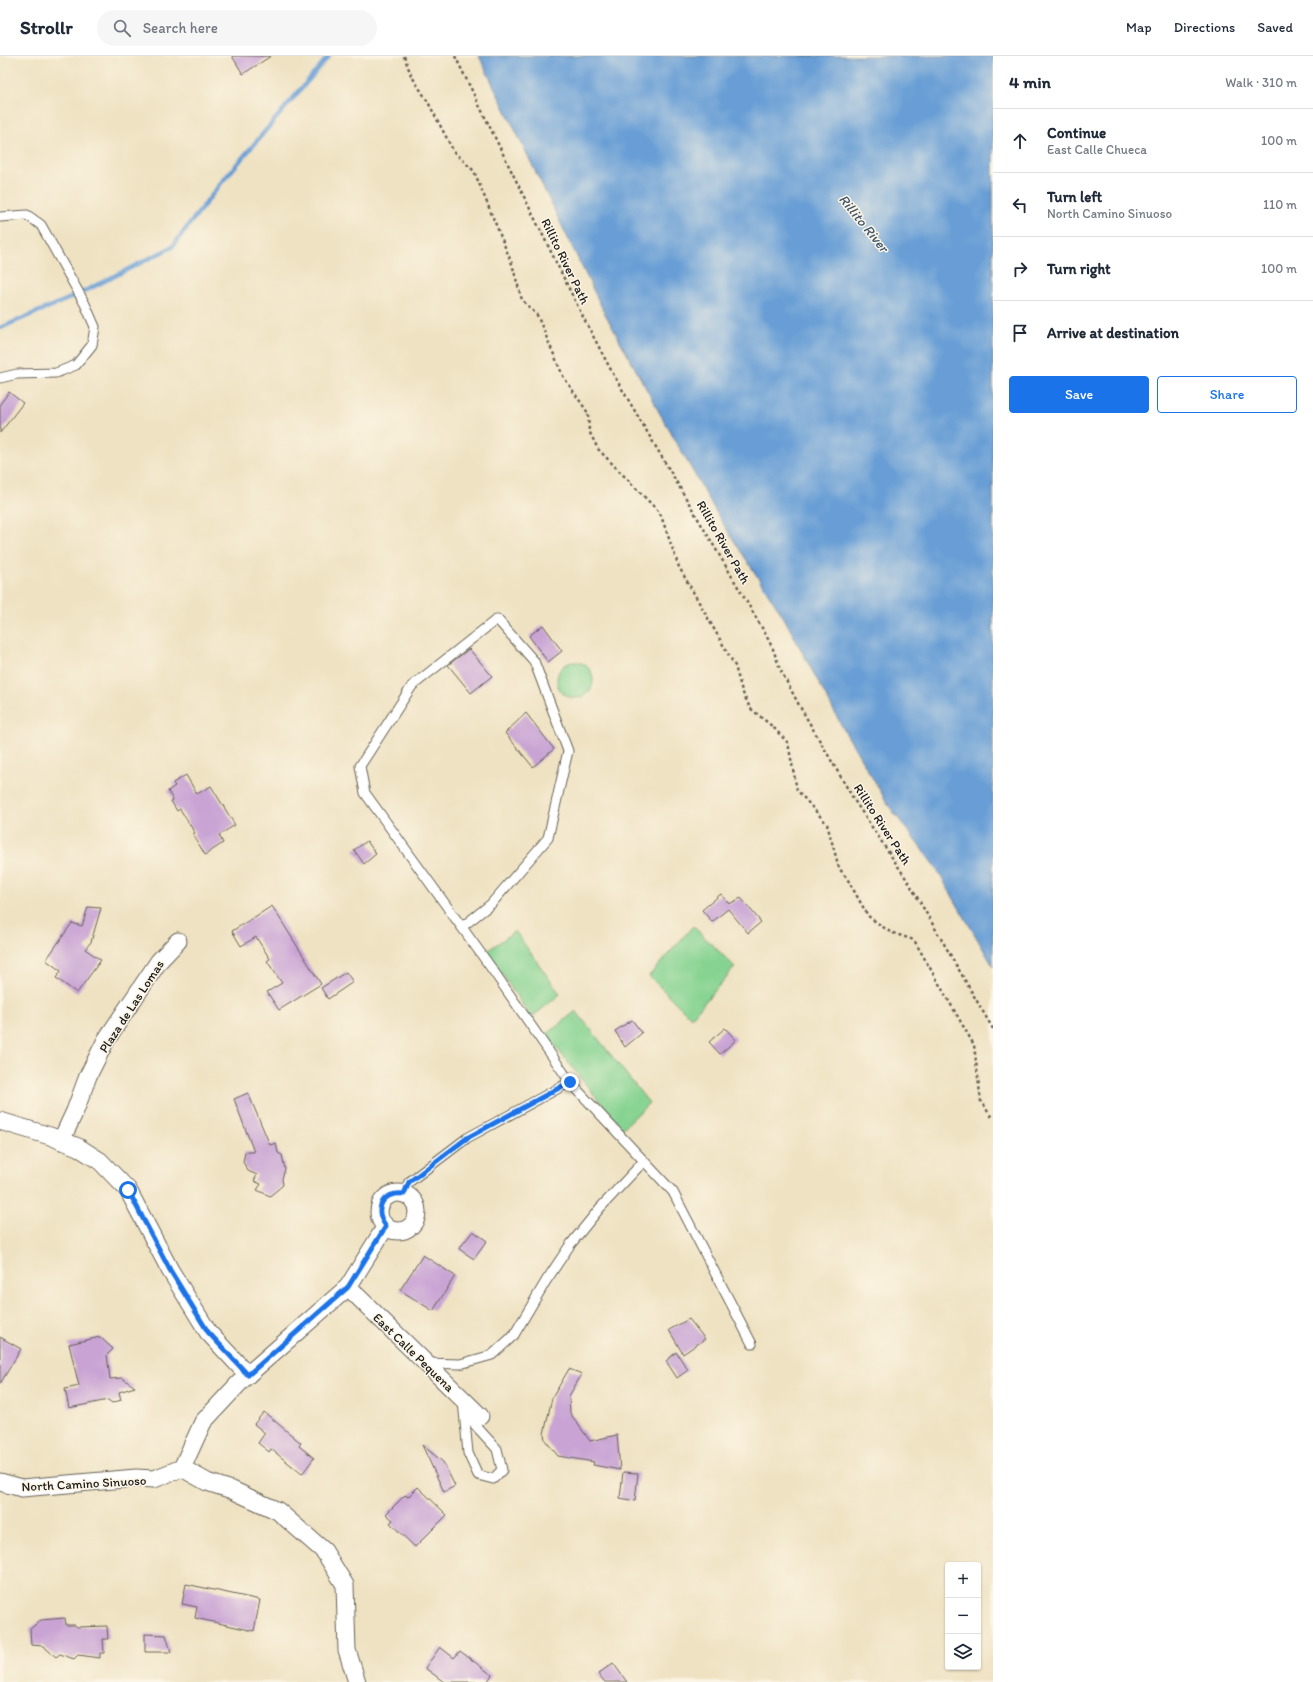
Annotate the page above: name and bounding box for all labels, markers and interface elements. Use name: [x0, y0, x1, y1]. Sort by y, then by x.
search box: [97, 10, 377, 46]
text: Strollr: [20, 16, 73, 39]
icon: search: [111, 17, 133, 39]
text: Search here: [143, 19, 218, 37]
text: Map: [1126, 19, 1152, 36]
text: Directions: [1174, 19, 1235, 36]
text: Saved: [1257, 19, 1293, 36]
text: 4 min: [1009, 72, 1051, 92]
text: Walk · 310 m: [1225, 75, 1297, 90]
text: Continue: [1047, 124, 1106, 142]
icon: ahead: [1009, 130, 1031, 152]
text: 100 m: [1261, 133, 1297, 148]
text: East Calle Chueca: [1047, 142, 1147, 157]
text: Turn left: [1047, 188, 1102, 206]
water label: Rillito River: [835, 191, 893, 257]
icon: left: [1009, 194, 1031, 216]
text: 110 m: [1263, 197, 1297, 212]
text: North Camino Sinuoso: [1047, 206, 1172, 221]
street label: Rillito River Path: [538, 216, 593, 307]
icon: right: [1009, 258, 1031, 280]
text: Turn right: [1047, 260, 1111, 278]
text: 100 m: [1261, 261, 1297, 276]
icon: arrive: [1009, 322, 1031, 344]
text: Arrive at destination: [1047, 324, 1179, 342]
button: Save: [1009, 376, 1149, 413]
button: Share: [1157, 376, 1297, 413]
street label: Rillito River Path: [694, 498, 753, 587]
street label: Rillito River Path: [851, 781, 914, 868]
street label: Plaza de Las Lomas: [96, 957, 167, 1056]
route end: [561, 1073, 579, 1091]
route start: [119, 1181, 137, 1199]
street label: East Calle Pequena: [370, 1310, 457, 1395]
street label: North Camino Sinuoso: [21, 1473, 147, 1494]
map controls: [945, 1562, 981, 1670]
button: +: [945, 1562, 981, 1598]
button: −: [945, 1598, 981, 1634]
button: layers: [945, 1634, 981, 1670]

